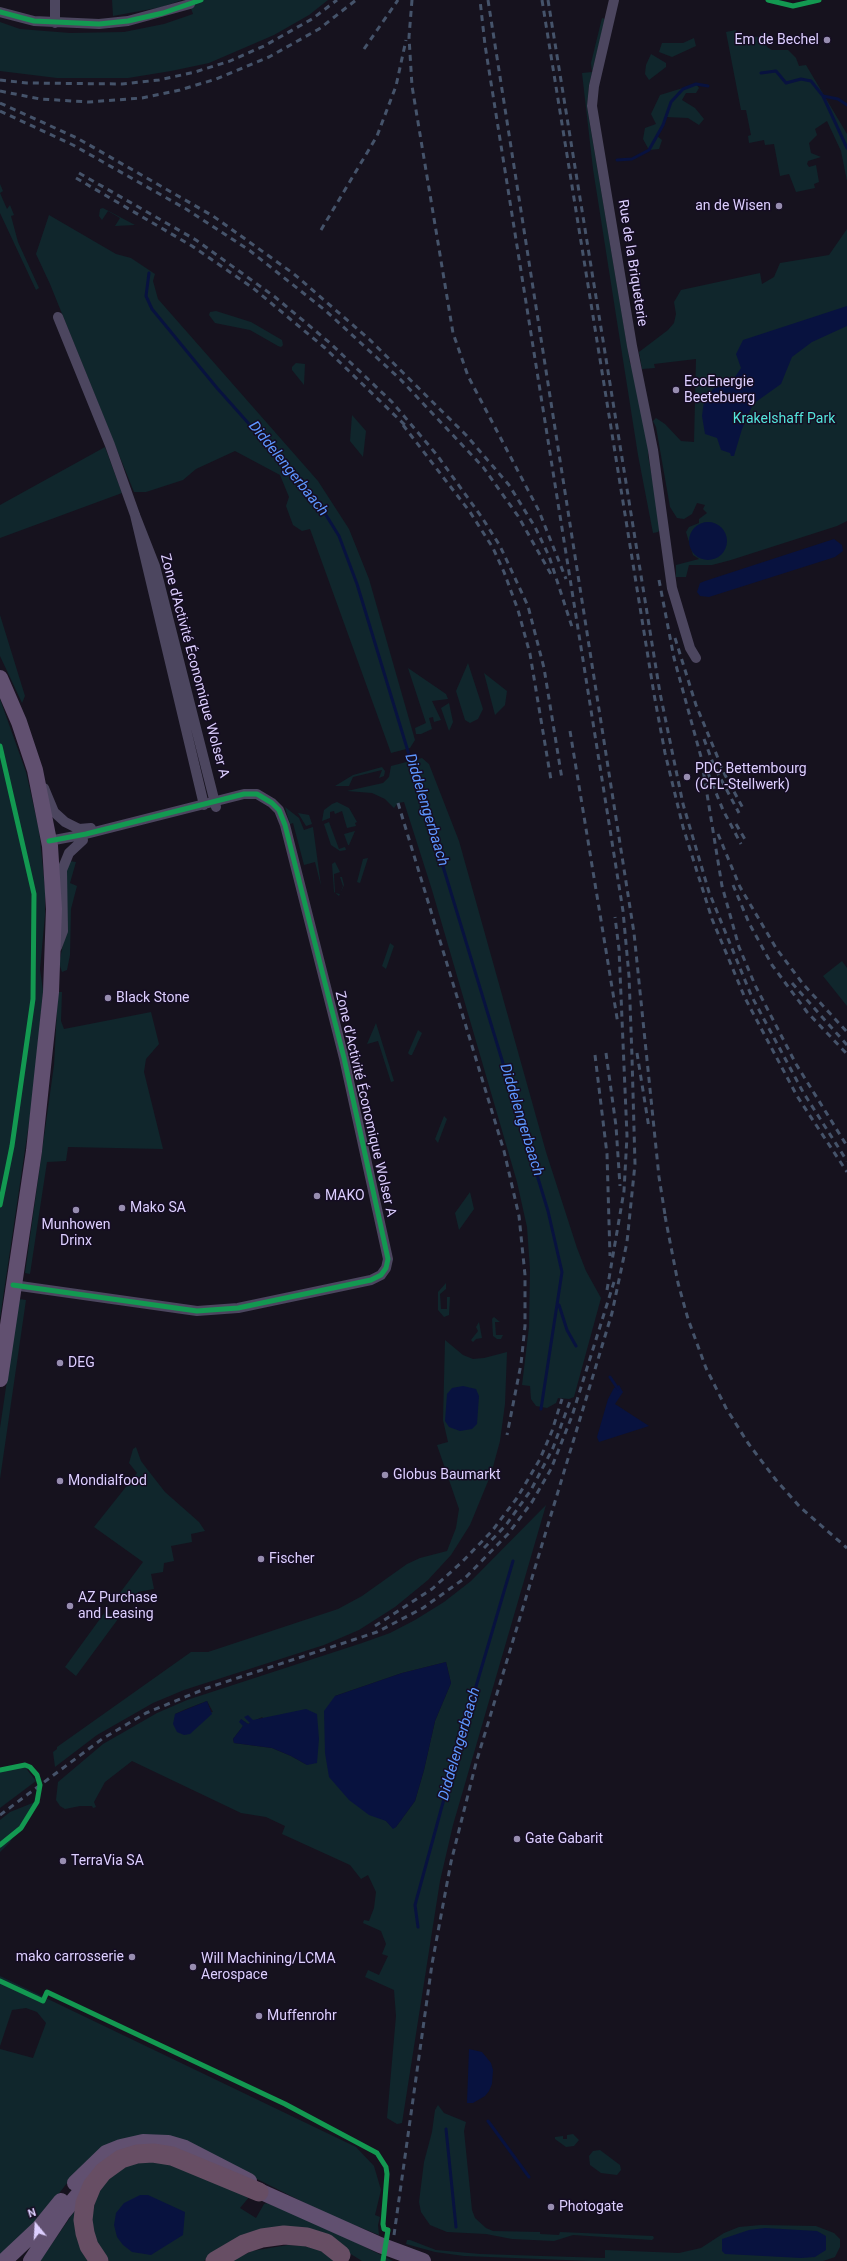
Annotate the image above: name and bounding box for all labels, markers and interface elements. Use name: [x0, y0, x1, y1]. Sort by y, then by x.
place label: Em de Bechel: [734, 32, 819, 48]
marker: Em de Bechel: [822, 35, 832, 45]
street label: Rue de la Briqueterie: [614, 198, 650, 328]
place label: an de Wisen: [695, 198, 771, 214]
marker: an de Wisen: [774, 201, 784, 211]
place label: EcoEnergie Beetebuerg: [684, 374, 755, 406]
marker: EcoEnergie Beetebuerg: [671, 385, 681, 395]
park label: Krakelshaff Park: [733, 411, 835, 427]
water label: Diddelengerbaach: [244, 418, 332, 520]
street label: Zone d'Activité Économique Wolser A: [156, 552, 232, 780]
water label: Diddelengerbaach: [400, 751, 452, 869]
place label: PDC Bettembourg (CFL-Stellwerk): [695, 761, 807, 794]
marker: PDC Bettembourg (CFL-Stellwerk): [682, 772, 692, 782]
street label: Zone d'Activité Économique Wolser A: [331, 989, 399, 1219]
place label: Black Stone: [116, 990, 190, 1006]
marker: Black Stone: [103, 993, 113, 1003]
water label: Diddelengerbaach: [495, 1061, 547, 1179]
place label: MAKO: [325, 1188, 365, 1204]
marker: MAKO: [312, 1191, 322, 1201]
place label: Mako SA: [130, 1200, 186, 1216]
marker: Mako SA: [117, 1203, 127, 1213]
marker: Munhowen Drinx: [71, 1205, 81, 1215]
place label: Munhowen Drinx: [41, 1217, 111, 1250]
place label: DEG: [68, 1355, 95, 1371]
marker: DEG: [55, 1358, 65, 1368]
place label: Globus Baumarkt: [393, 1467, 501, 1483]
marker: Globus Baumarkt: [380, 1470, 390, 1480]
place label: Mondialfood: [68, 1473, 147, 1489]
marker: Mondialfood: [55, 1476, 65, 1486]
place label: Fischer: [269, 1551, 315, 1567]
marker: Fischer: [256, 1554, 266, 1564]
place label: AZ Purchase and Leasing: [78, 1590, 157, 1622]
marker: AZ Purchase and Leasing: [65, 1601, 75, 1611]
water label: Diddelengerbaach: [435, 1685, 485, 1803]
place label: Gate Gabarit: [525, 1831, 603, 1847]
marker: Gate Gabarit: [512, 1834, 522, 1844]
place label: TerraVia SA: [71, 1853, 144, 1869]
marker: TerraVia SA: [58, 1856, 68, 1866]
place label: mako carrosserie: [16, 1949, 124, 1965]
place label: Will Machining/LCMA Aerospace: [201, 1951, 336, 1984]
marker: mako carrosserie: [127, 1952, 137, 1962]
marker: Will Machining/LCMA Aerospace: [188, 1962, 198, 1972]
place label: Muffenrohr: [267, 2008, 337, 2024]
marker: Muffenrohr: [254, 2011, 264, 2021]
place label: Photogate: [559, 2199, 623, 2215]
marker: Photogate: [546, 2202, 556, 2212]
north arrow: [16, 2205, 56, 2245]
text: N: [26, 2206, 38, 2220]

